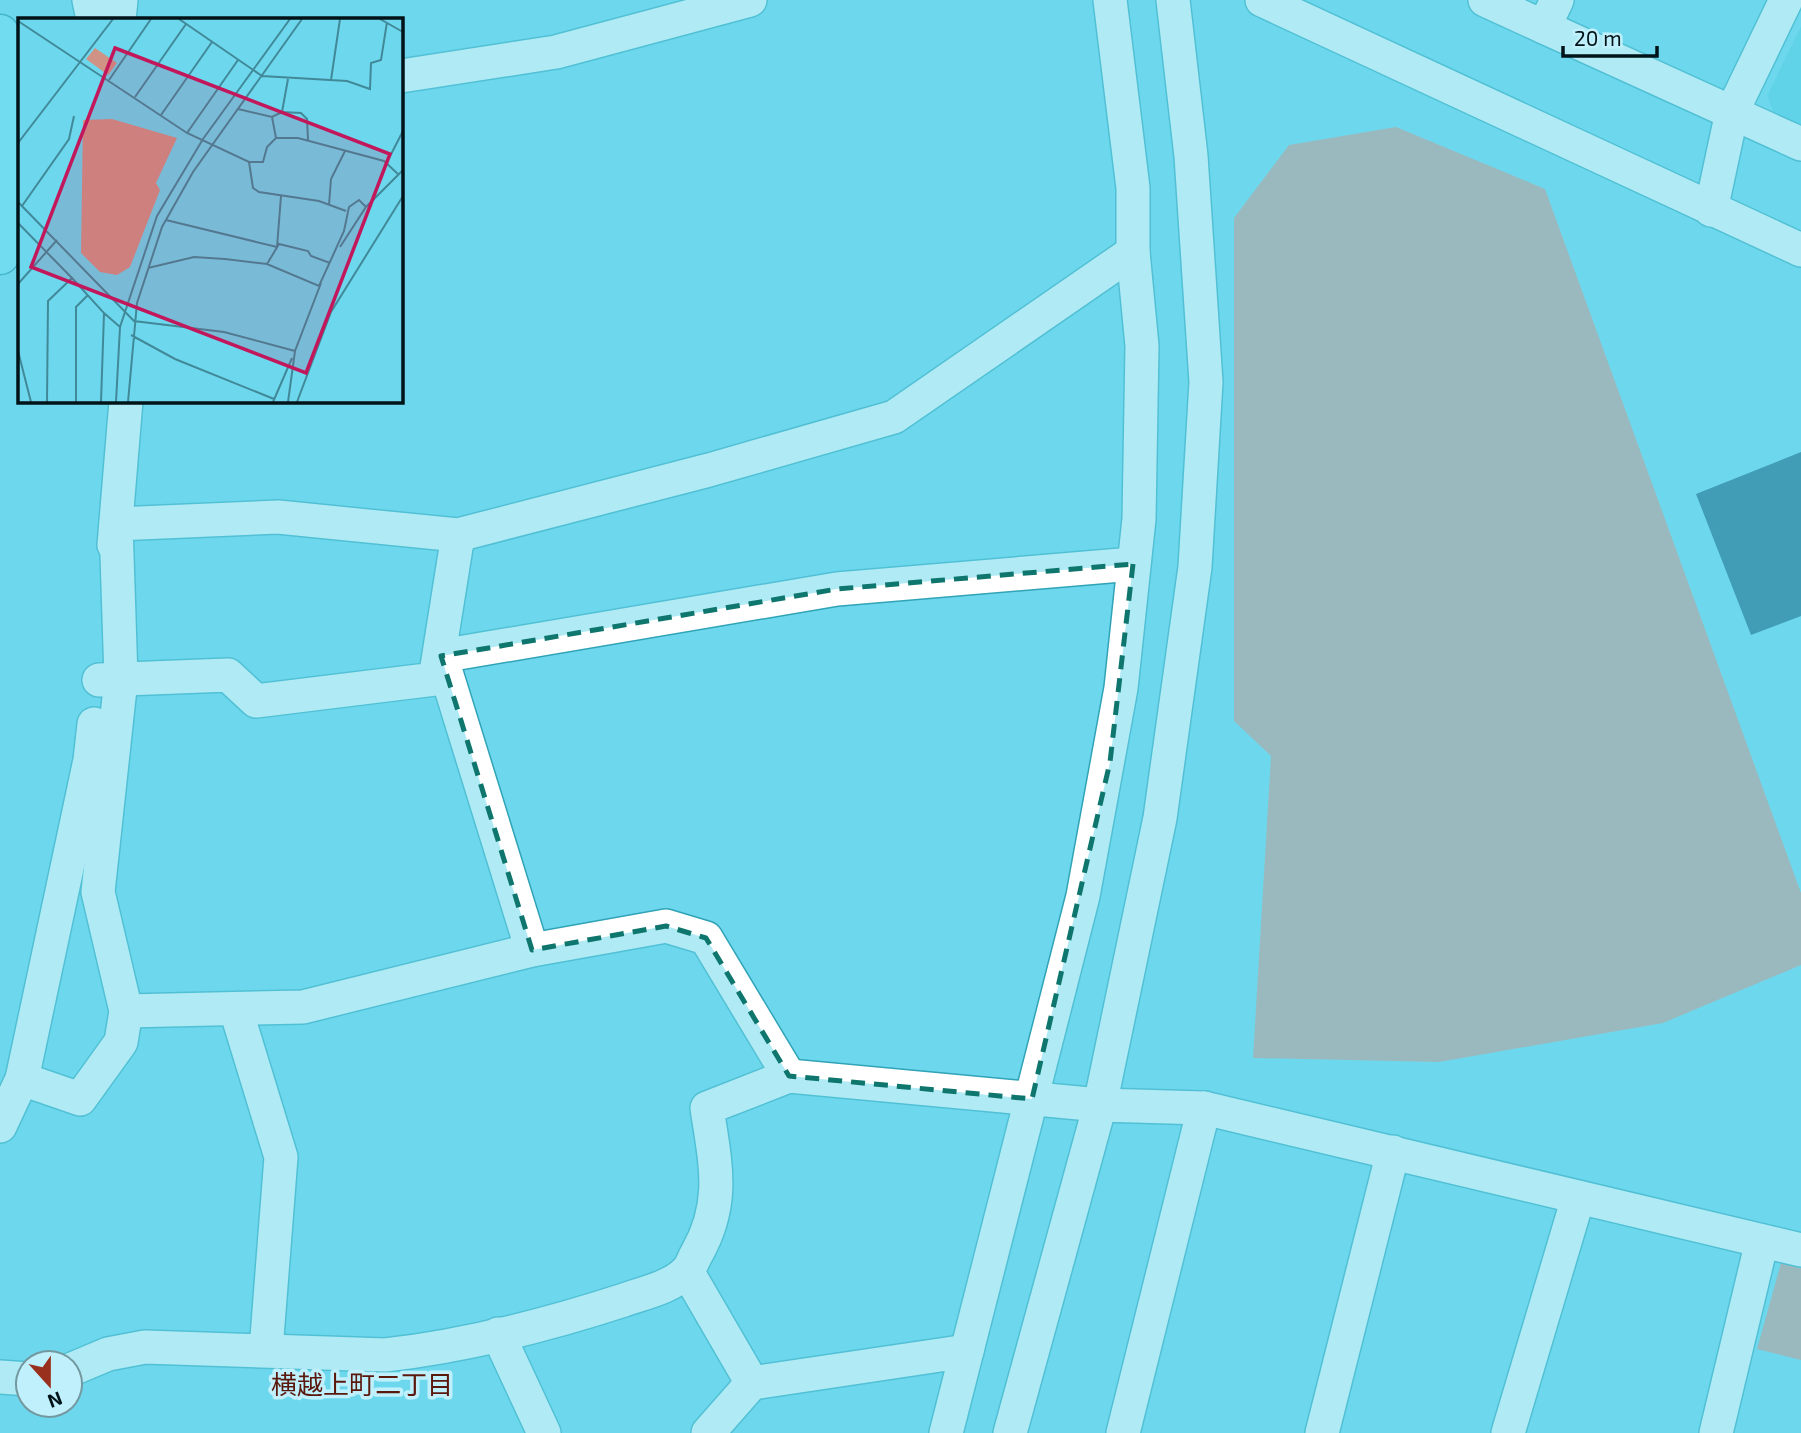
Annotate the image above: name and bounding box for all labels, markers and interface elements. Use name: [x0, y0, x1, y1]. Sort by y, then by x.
scale bar: [1563, 14, 1658, 58]
inset map: [18, 18, 402, 402]
text: 20 m: [1574, 25, 1622, 50]
north arrow: [14, 1349, 84, 1419]
district label: 横越上町二丁目: [271, 1368, 453, 1399]
text: N: [45, 1387, 66, 1414]

